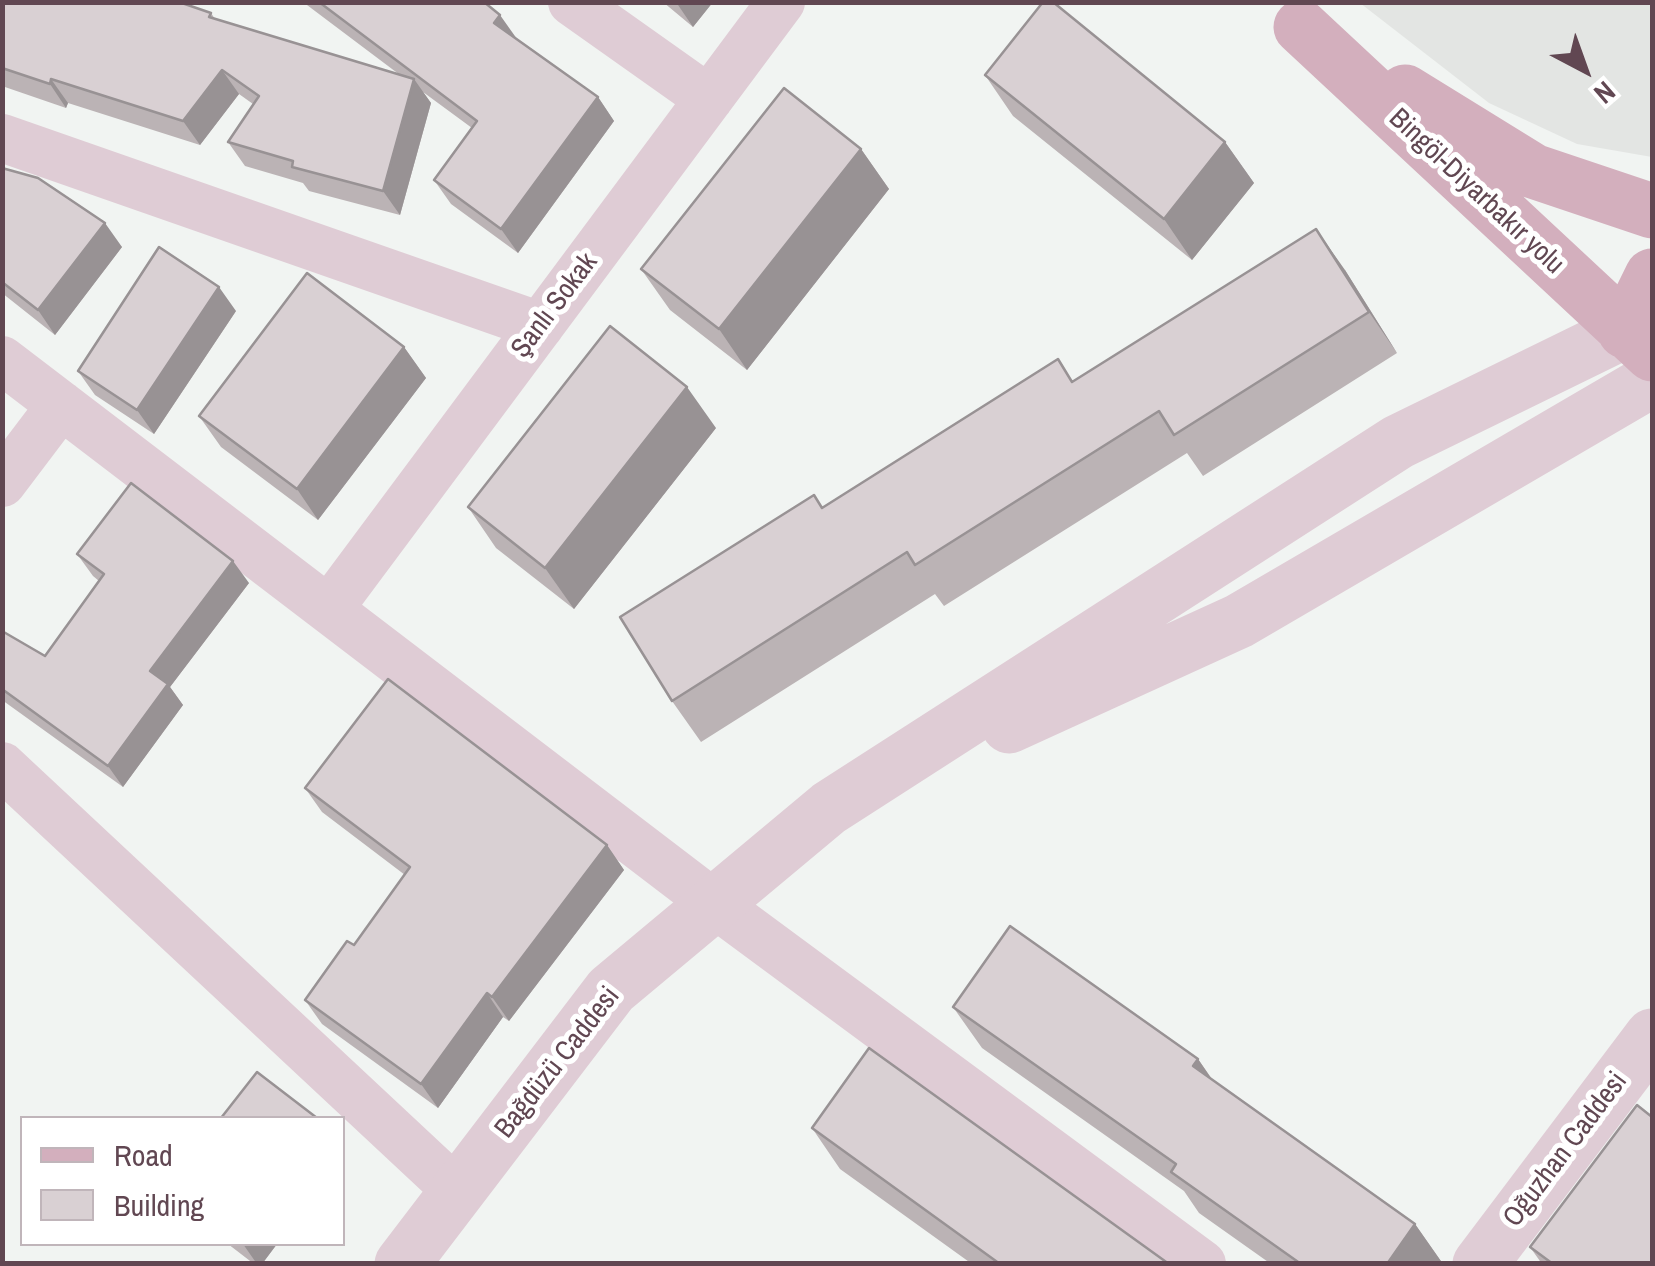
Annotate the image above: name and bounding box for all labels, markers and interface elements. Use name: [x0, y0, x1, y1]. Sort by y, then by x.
north arrow: [1535, 20, 1635, 120]
text: N: [1586, 73, 1623, 112]
street label: Bingöl-Diyarbakır yolu: [1381, 102, 1571, 282]
street label: Şanlı Sokak: [505, 247, 605, 365]
street label: Bağdüzü Caddesi: [489, 981, 627, 1145]
street label: Oğuzhan Caddesi: [1497, 1066, 1635, 1234]
legend: [20, 1116, 345, 1246]
text: Road: [114, 1135, 173, 1175]
text: Building: [114, 1185, 204, 1225]

